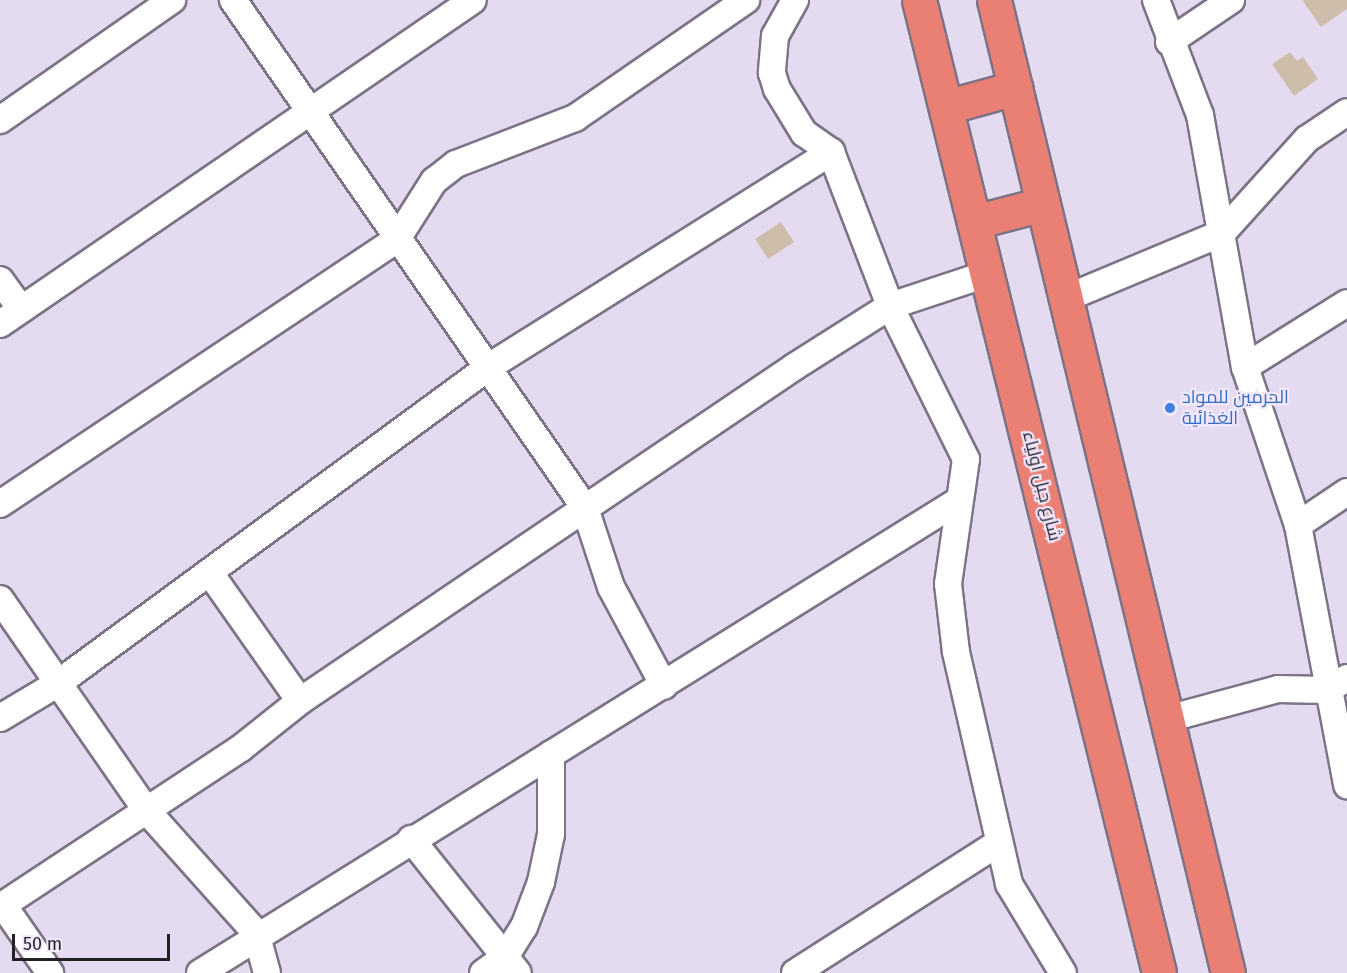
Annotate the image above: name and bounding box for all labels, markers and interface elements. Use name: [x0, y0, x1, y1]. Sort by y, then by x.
place label: الحرمين للمواد الغذائية: [1182, 387, 1289, 430]
marker: الحرمين للمواد الغذائية: [1163, 401, 1177, 415]
street label: شارع جبل اولياء: [1018, 429, 1066, 543]
scale bar: [15, 922, 172, 960]
text: 50 m: [23, 933, 62, 955]

